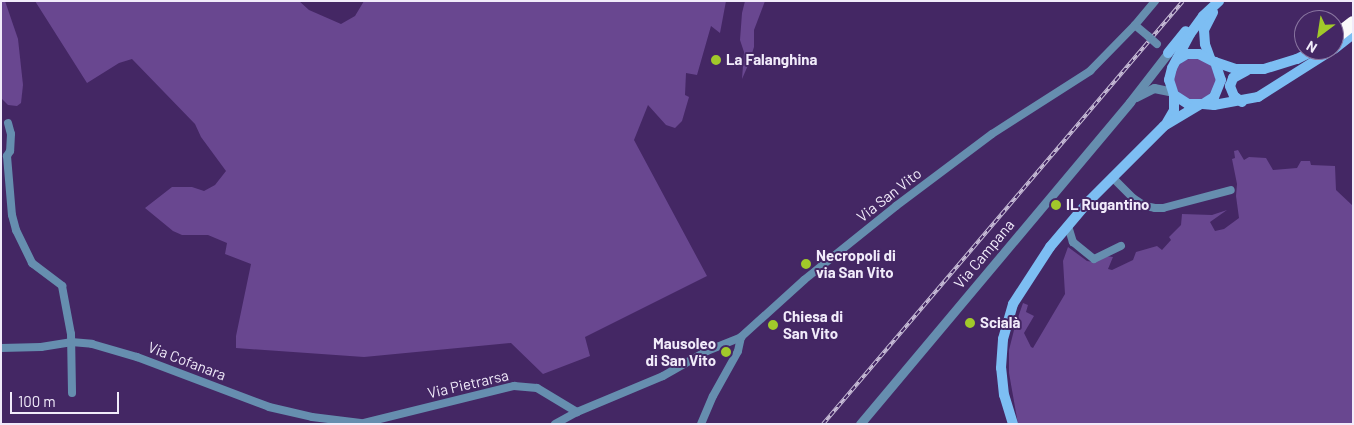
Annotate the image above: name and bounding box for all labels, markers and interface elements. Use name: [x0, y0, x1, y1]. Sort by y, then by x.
north arrow: [1294, 10, 1344, 60]
text: N: [1303, 38, 1320, 57]
place label: La Falanghina: [726, 51, 817, 69]
marker: La Falanghina: [710, 54, 722, 66]
street label: Via San Vito: [853, 164, 925, 226]
place label: IL Rugantino: [1066, 196, 1149, 214]
marker: IL Rugantino: [1050, 199, 1062, 211]
street label: Via Campana: [950, 216, 1018, 292]
place label: Necropoli di via San Vito: [816, 246, 896, 281]
marker: Necropoli di via San Vito: [800, 258, 812, 270]
place label: Chiesa di San Vito: [783, 307, 843, 342]
place label: Scialà: [980, 314, 1020, 332]
marker: Scialà: [964, 317, 976, 329]
marker: Chiesa di San Vito: [767, 319, 779, 331]
place label: Mausoleo di San Vito: [646, 334, 716, 369]
street label: Via Cofanara: [145, 338, 229, 384]
marker: Mausoleo di San Vito: [720, 346, 732, 358]
street label: Via Pietrarsa: [426, 366, 510, 402]
scale bar: [12, 382, 121, 414]
text: 100 m: [18, 392, 56, 410]

